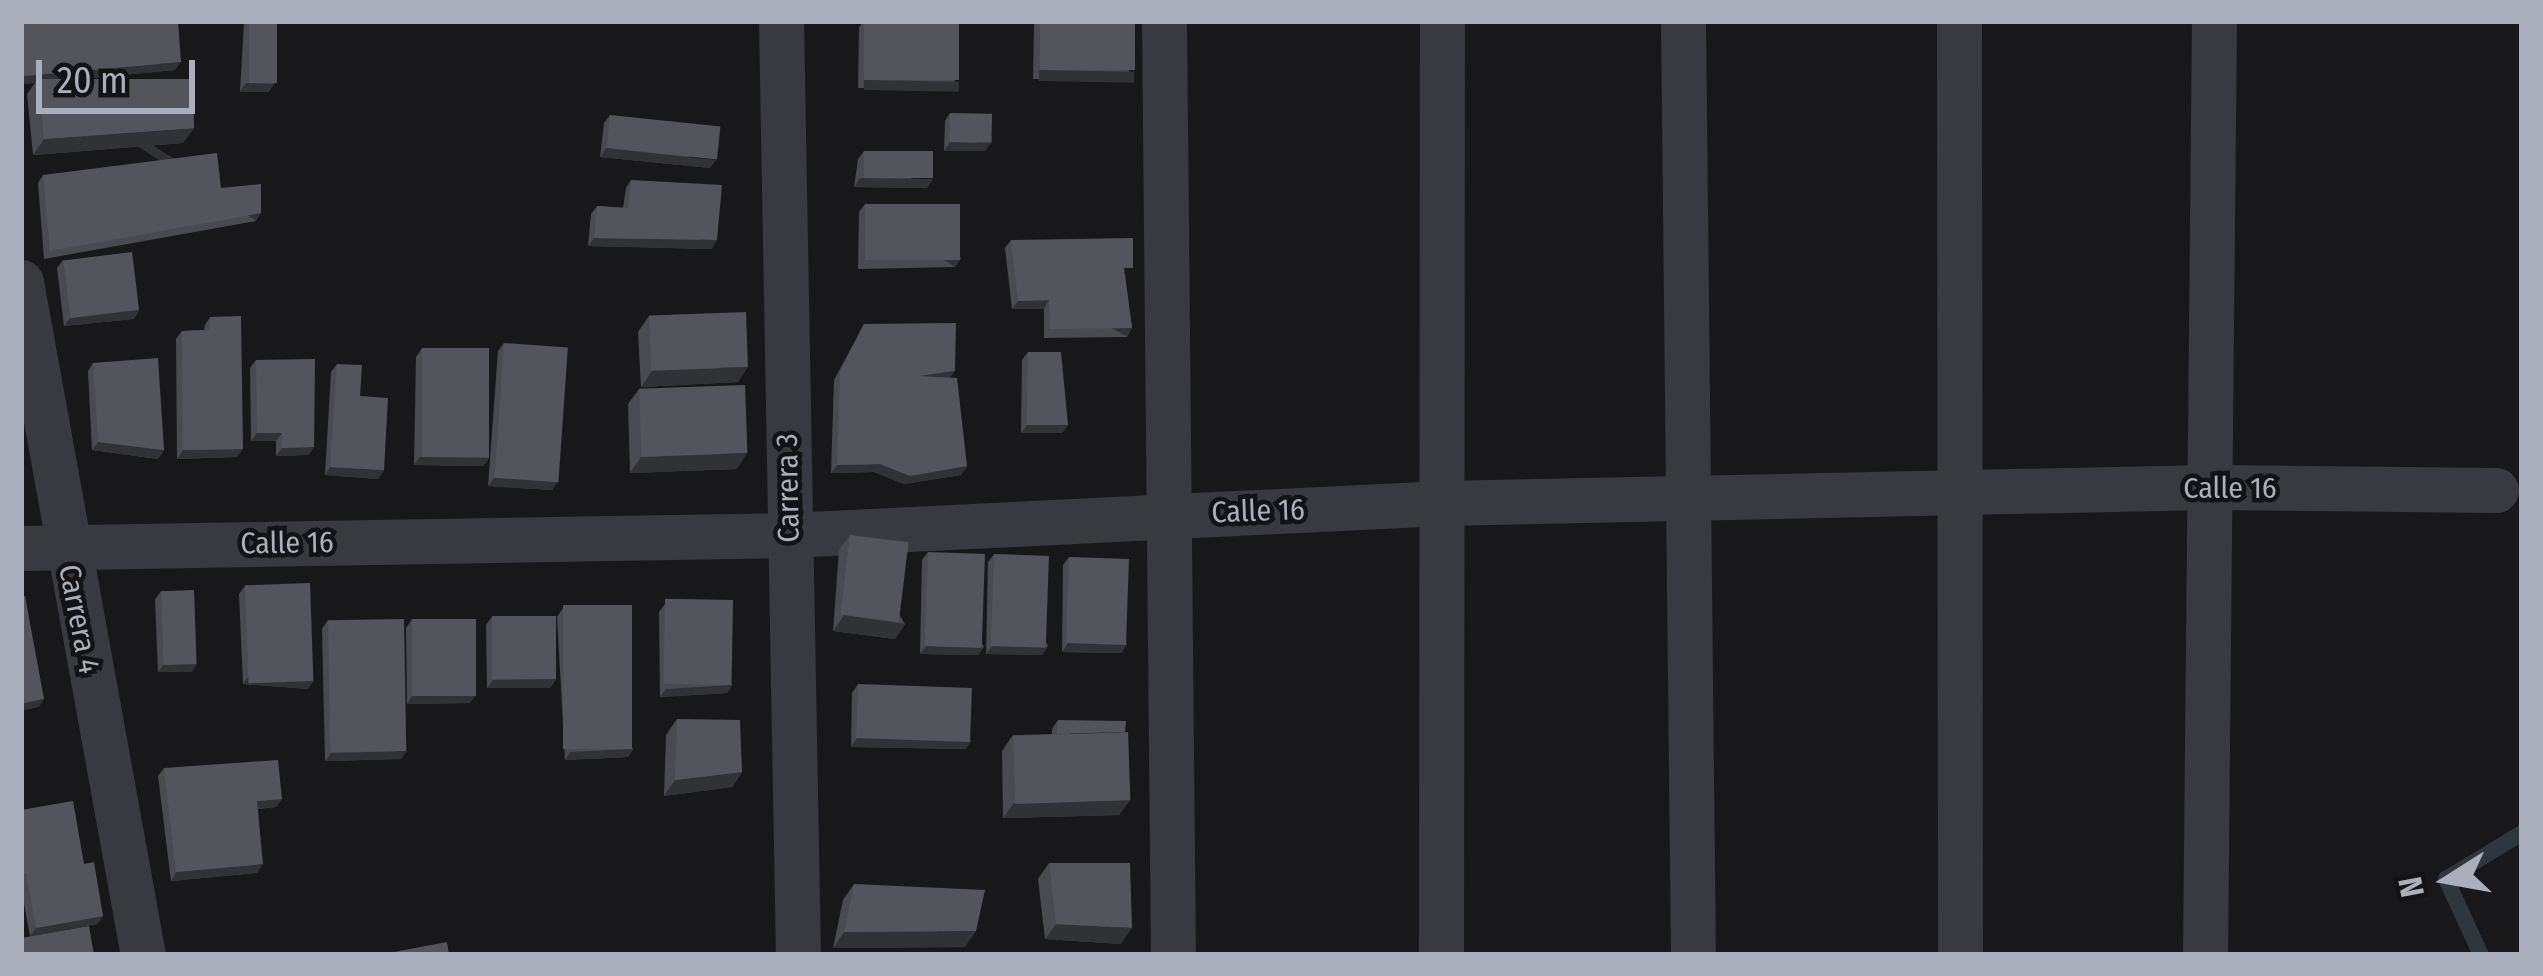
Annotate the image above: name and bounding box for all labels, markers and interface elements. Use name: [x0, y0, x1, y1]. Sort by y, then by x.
scale bar: [42, 36, 201, 110]
text: 20 m: [57, 59, 128, 103]
street label: Carrera 3: [769, 433, 807, 543]
street label: Calle 16: [2183, 470, 2277, 506]
street label: Calle 16: [1211, 491, 1305, 531]
street label: Calle 16: [240, 524, 334, 562]
street label: Carrera 4: [51, 561, 107, 677]
north arrow: [2387, 820, 2507, 940]
text: N: [2390, 873, 2433, 900]

